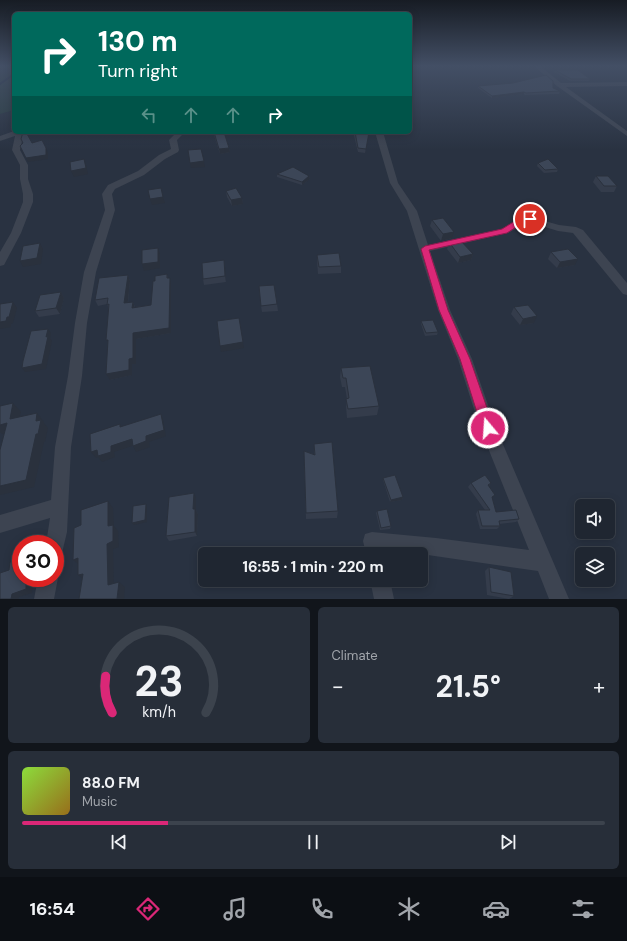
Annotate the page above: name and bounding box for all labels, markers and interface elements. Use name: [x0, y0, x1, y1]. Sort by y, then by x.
text: 130 m: [98, 23, 178, 60]
icon: right: [32, 28, 84, 80]
text: Turn right: [98, 59, 178, 83]
icon: left: [138, 104, 160, 126]
icon: ahead: [180, 104, 202, 126]
icon: ahead: [222, 104, 244, 126]
icon: right: [264, 104, 286, 126]
pin: [513, 202, 547, 236]
icon: arrive: [519, 208, 541, 230]
position arrow: [467, 407, 509, 449]
map controls: [575, 499, 615, 587]
button: sound: [575, 499, 615, 539]
speed limit sign: 30: [12, 535, 64, 587]
button: layers: [575, 547, 615, 587]
text: 16:55 · 1 min · 220 m: [242, 557, 384, 577]
text: Climate: [332, 647, 378, 664]
text: 23: [134, 655, 183, 709]
text: 21.5°: [436, 667, 501, 706]
text: −: [332, 672, 344, 701]
text: +: [593, 672, 605, 701]
text: km/h: [142, 703, 176, 721]
text: 88.0 FM: [82, 773, 140, 793]
text: Music: [82, 793, 117, 810]
icon: previous: [108, 831, 130, 853]
icon: pause: [302, 831, 324, 853]
icon: next: [497, 831, 519, 853]
icon: directions: [134, 895, 162, 923]
icon: music: [221, 895, 249, 923]
icon: phone: [308, 895, 336, 923]
icon: climate: [395, 895, 423, 923]
icon: car: [482, 895, 510, 923]
icon: filters: [569, 895, 597, 923]
text: 16:54: [30, 897, 75, 921]

